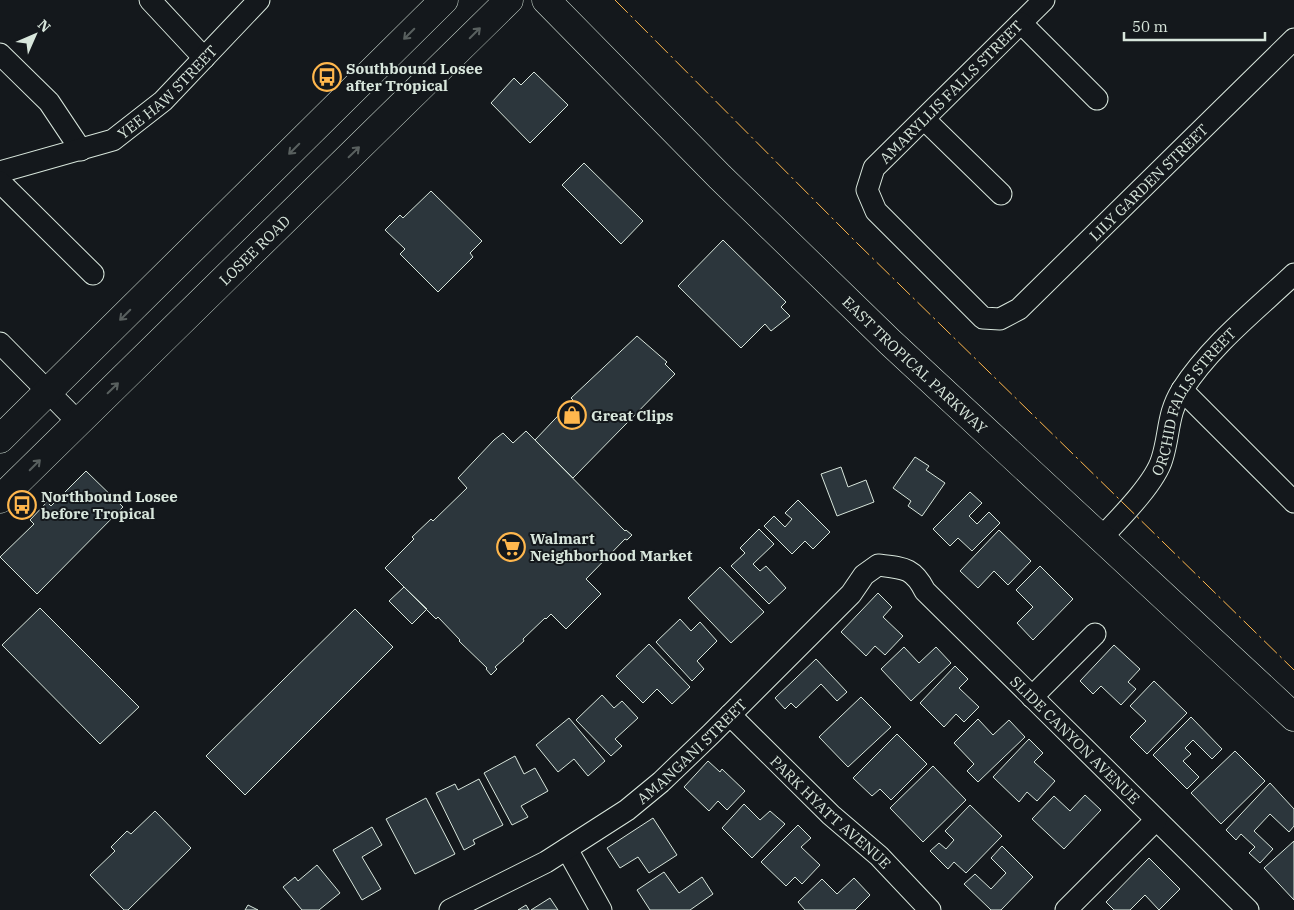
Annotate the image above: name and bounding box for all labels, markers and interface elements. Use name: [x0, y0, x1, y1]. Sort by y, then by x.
north arrow: [10, 10, 60, 60]
scale bar: [1124, 10, 1265, 42]
text: N: [34, 16, 54, 36]
street label: AMARYLLIS FALLS STREET: [876, 16, 1027, 167]
text: 50 m: [1132, 17, 1168, 36]
one-way arrow: [469, 27, 482, 39]
one-way arrow: [403, 28, 415, 40]
street label: YEE HAW STREET: [113, 41, 221, 143]
place label: Southbound Losee after Tropical: [346, 59, 483, 95]
bus stop icon: Southbound Losee after Tropical: [312, 62, 342, 92]
street label: LILY GARDEN STREET: [1085, 119, 1212, 244]
one-way arrow: [288, 143, 300, 155]
one-way arrow: [348, 146, 360, 158]
street label: LOSEE ROAD: [215, 211, 294, 289]
street label: EAST TROPICAL PARKWAY: [839, 292, 992, 438]
one-way arrow: [119, 309, 132, 321]
street label: ORCHID FALLS STREET: [1147, 323, 1240, 479]
one-way arrow: [107, 382, 120, 394]
shop icon: Great Clips: [557, 400, 587, 430]
place label: Great Clips: [591, 406, 673, 425]
one-way arrow: [28, 459, 41, 471]
place label: Northbound Losee before Tropical: [41, 487, 178, 523]
bus stop icon: Northbound Losee before Tropical: [7, 490, 37, 520]
place label: Walmart Neighborhood Market: [530, 529, 693, 565]
supermarket icon: Walmart Neighborhood Market: [496, 532, 526, 562]
street label: SLIDE CANYON AVENUE: [1007, 671, 1144, 808]
street label: AMANGANI STREET: [633, 694, 751, 808]
street label: PARK HYATT AVENUE: [767, 751, 895, 873]

